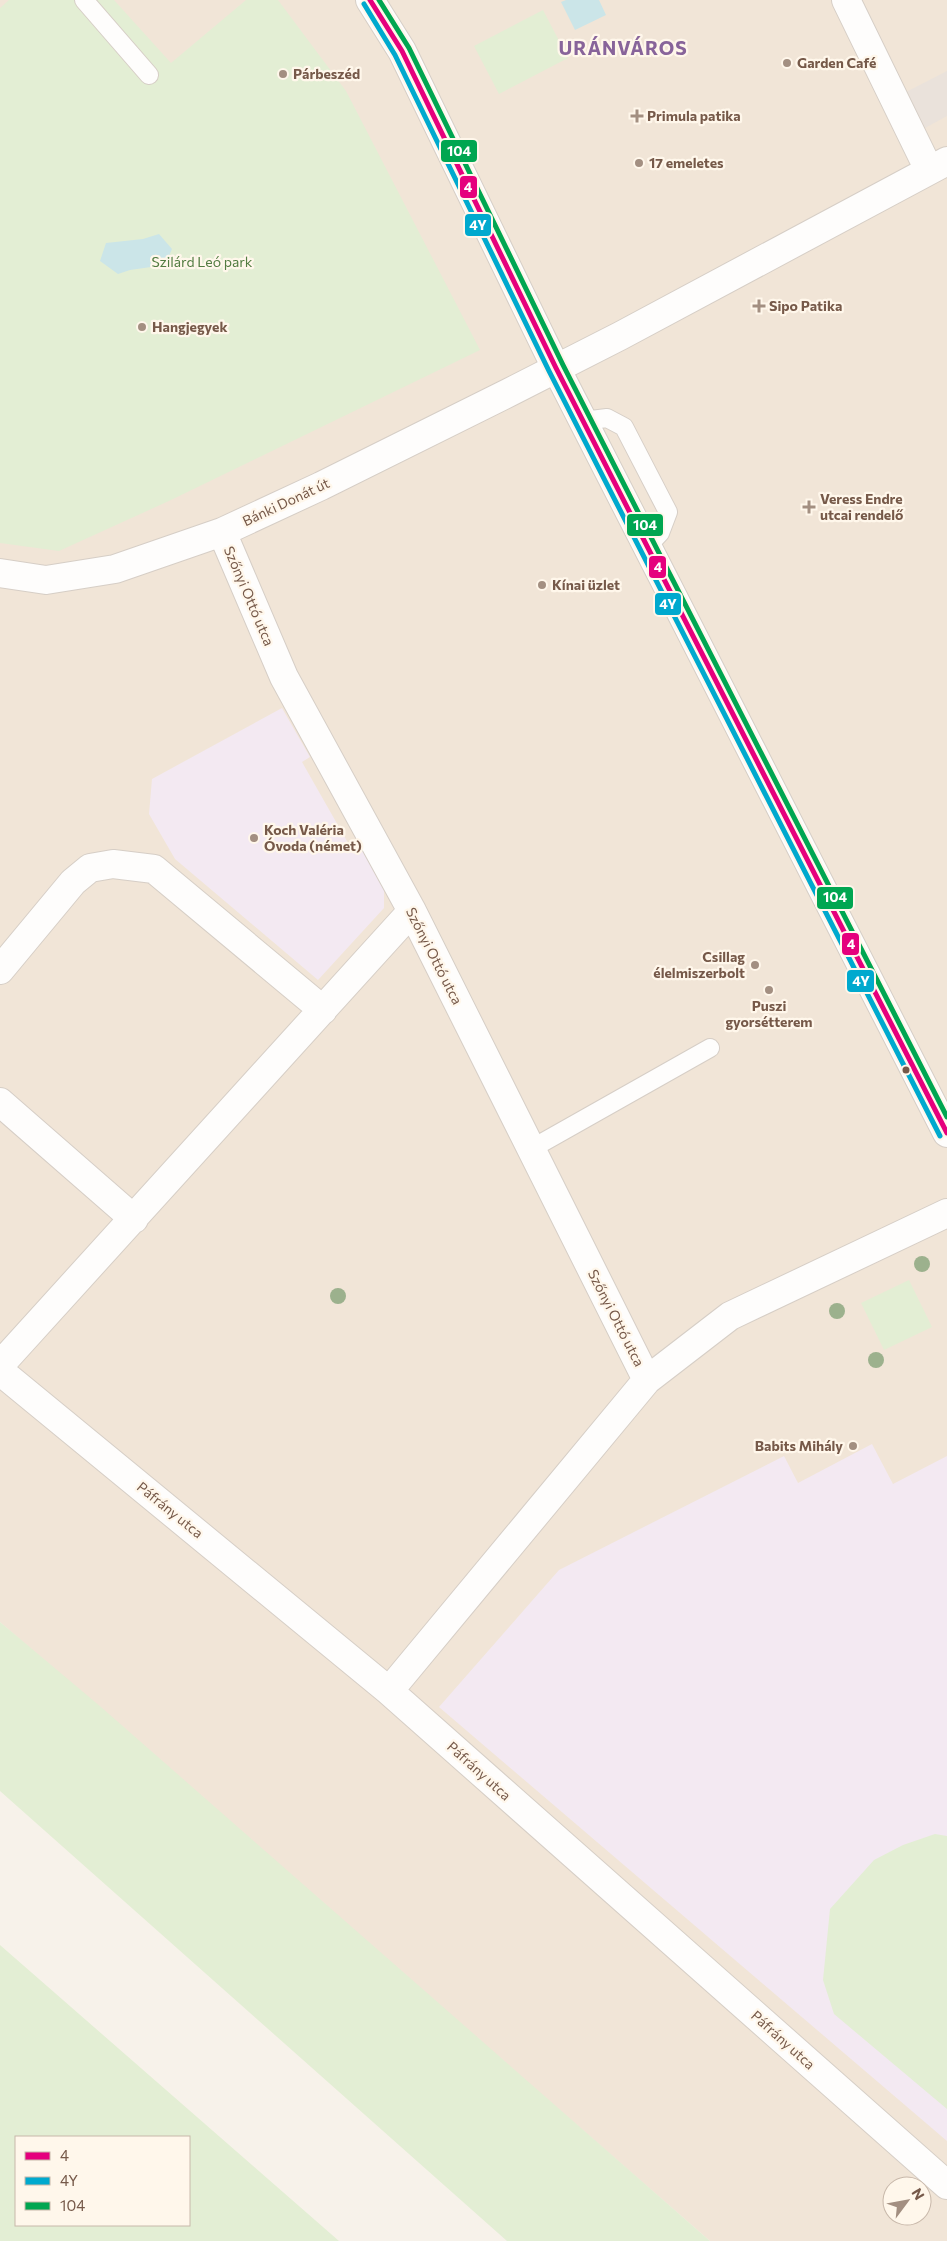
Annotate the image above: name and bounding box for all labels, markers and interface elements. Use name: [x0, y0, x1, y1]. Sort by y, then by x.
district label: URÁNVÁROS: [558, 36, 688, 59]
place label: Garden Café: [797, 54, 876, 71]
marker: Garden Café: [781, 57, 793, 69]
place label: Párbeszéd: [293, 65, 360, 82]
marker: Párbeszéd: [277, 68, 289, 80]
place label: Primula patika: [647, 107, 741, 124]
marker: Primula patika: [631, 110, 643, 122]
line badge: 104: [440, 139, 478, 163]
text: 104: [447, 142, 472, 159]
place label: 17 emeletes: [649, 154, 724, 171]
marker: 17 emeletes: [633, 157, 645, 169]
line badge: 4: [459, 175, 478, 199]
text: 4: [464, 178, 473, 195]
line badge: 4Y: [464, 213, 492, 237]
text: 4Y: [469, 216, 487, 233]
park label: Szilárd Leó park: [152, 253, 253, 270]
place label: Sipo Patika: [769, 297, 842, 314]
marker: Sipo Patika: [753, 300, 765, 312]
place label: Hangjegyek: [152, 318, 227, 335]
marker: Hangjegyek: [136, 321, 148, 333]
street label: Bánki Donát út: [240, 474, 332, 529]
place label: Veress Endre utcai rendelő: [820, 490, 904, 523]
marker: Veress Endre utcai rendelő: [802, 500, 816, 514]
line badge: 104: [626, 513, 664, 537]
text: 104: [633, 516, 658, 533]
street label: Szőnyi Ottó utca: [221, 543, 278, 648]
line badge: 4: [648, 555, 667, 579]
text: 4: [654, 558, 663, 575]
place label: Kínai üzlet: [552, 576, 620, 593]
marker: Kínai üzlet: [536, 579, 548, 591]
line badge: 4Y: [654, 592, 682, 616]
text: 4Y: [659, 595, 677, 612]
place label: Koch Valéria Óvoda (német): [264, 821, 362, 854]
marker: Koch Valéria Óvoda (német): [248, 832, 260, 844]
line badge: 104: [816, 886, 854, 910]
text: 104: [823, 888, 848, 905]
street label: Szőnyi Ottó utca: [403, 904, 466, 1007]
line badge: 4: [841, 932, 860, 956]
text: 4: [847, 935, 856, 952]
place label: Csillag élelmiszerbolt: [653, 948, 745, 981]
marker: Csillag élelmiszerbolt: [749, 959, 761, 971]
line badge: 4Y: [846, 969, 875, 993]
text: 4Y: [852, 972, 870, 989]
marker: Puszi gyorsétterem: [763, 984, 775, 996]
place label: Puszi gyorsétterem: [725, 997, 813, 1030]
unlabelled marker: [901, 1065, 911, 1075]
street label: Szőnyi Ottó utca: [585, 1266, 648, 1369]
place label: Babits Mihály: [755, 1437, 843, 1454]
marker: Babits Mihály: [847, 1440, 859, 1452]
street label: Páfrány utca: [134, 1478, 207, 1541]
street label: Páfrány utca: [444, 1738, 515, 1804]
street label: Páfrány utca: [748, 2007, 819, 2073]
legend: [15, 2136, 190, 2226]
text: 4: [60, 2146, 69, 2164]
text: 4Y: [60, 2171, 78, 2189]
north arrow: [882, 2176, 932, 2226]
text: N: [908, 2185, 928, 2203]
text: 104: [60, 2196, 85, 2214]

